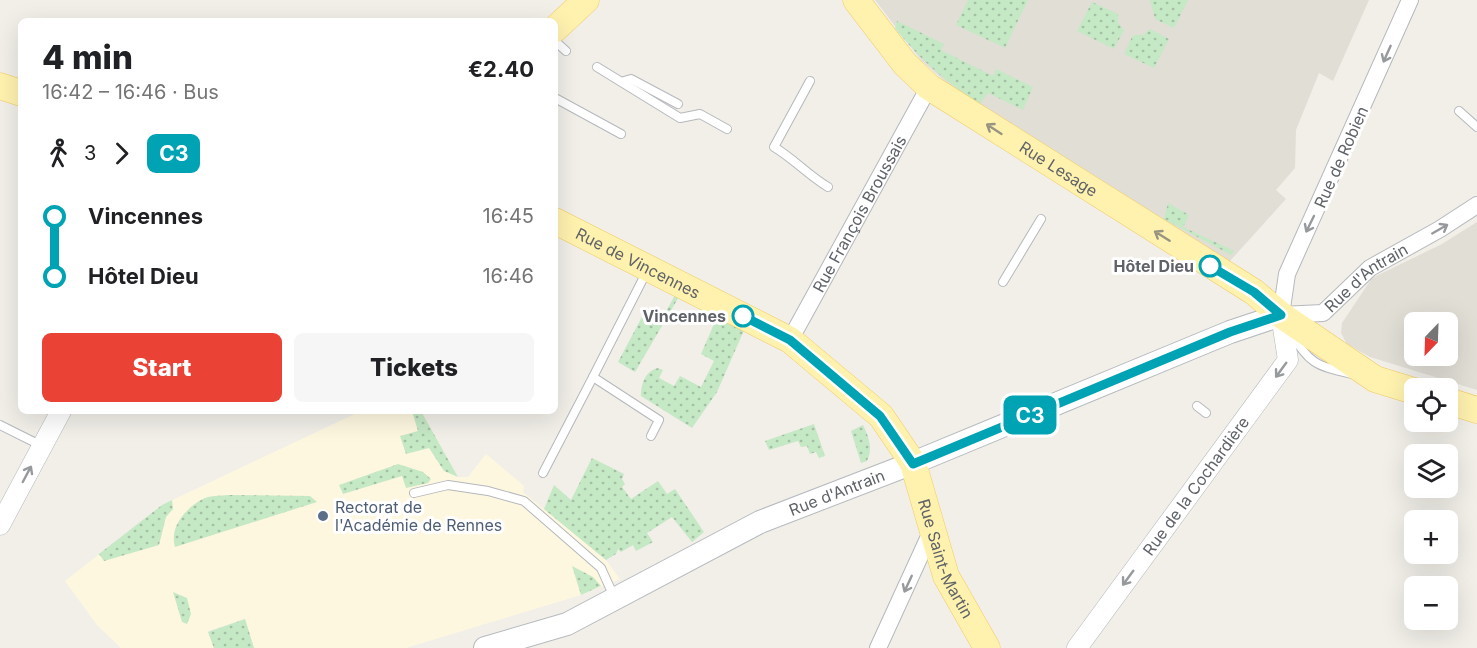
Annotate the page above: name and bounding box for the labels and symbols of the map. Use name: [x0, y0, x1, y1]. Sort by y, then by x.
one-way arrow: [1380, 44, 1392, 62]
street label: Rue de Robien: [1310, 103, 1372, 211]
one-way arrow: [986, 123, 1003, 135]
street label: Rue François Broussais: [808, 132, 911, 296]
street label: Rue Lesage: [1016, 137, 1101, 201]
one-way arrow: [1304, 215, 1316, 233]
street label: Rue de Vincennes: [572, 223, 703, 303]
one-way arrow: [1431, 223, 1448, 235]
one-way arrow: [1154, 230, 1171, 242]
street label: Rue d'Antrain: [1320, 239, 1411, 316]
marker: Hôtel Dieu: [1199, 255, 1221, 277]
place label: Hôtel Dieu: [1113, 256, 1194, 276]
marker: Vincennes: [732, 305, 754, 327]
place label: Vincennes: [642, 306, 726, 326]
north arrow: [1404, 312, 1458, 366]
one-way arrow: [1275, 362, 1287, 378]
line badge: C3: [1003, 396, 1057, 434]
street label: Rue de la Cochardière: [1138, 412, 1253, 559]
one-way arrow: [22, 465, 34, 483]
street label: Rue d'Antrain: [786, 465, 887, 520]
street label: Rue Saint-Martin: [914, 496, 978, 622]
place label: Rectorat de l'Académie de Rennes: [335, 497, 502, 535]
marker: Rectorat de l'Académie de Rennes: [316, 509, 330, 523]
one-way arrow: [1122, 570, 1134, 586]
one-way arrow: [901, 574, 913, 592]

